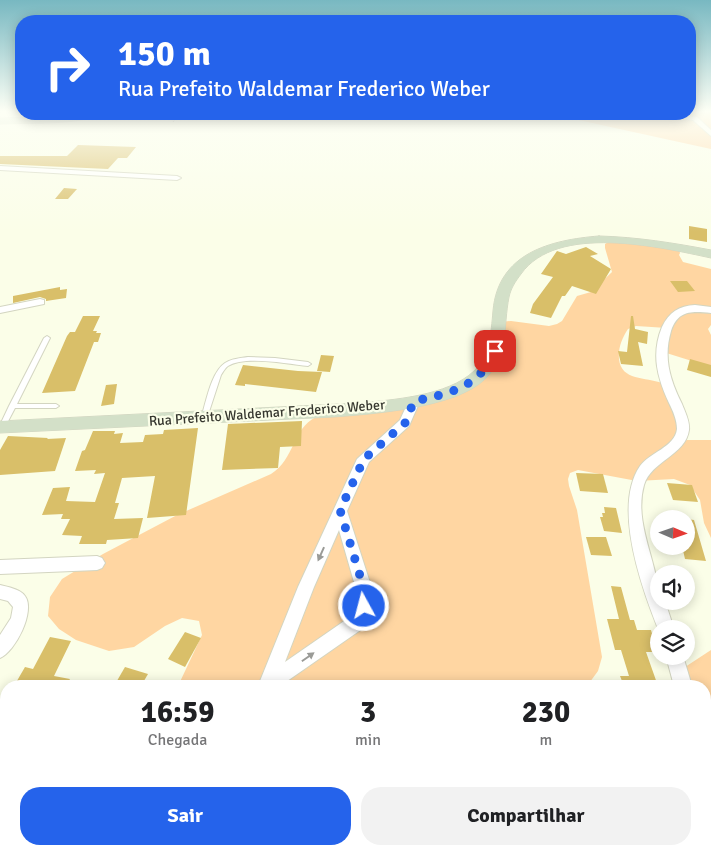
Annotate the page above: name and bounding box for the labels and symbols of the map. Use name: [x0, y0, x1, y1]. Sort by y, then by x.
pin: [474, 330, 516, 372]
street label: Rua Prefeito Waldemar Frederico Weber: [148, 396, 386, 430]
north arrow: [650, 510, 695, 555]
one-way arrow: [316, 547, 324, 561]
position arrow: [337, 579, 389, 631]
one-way arrow: [301, 652, 315, 662]

